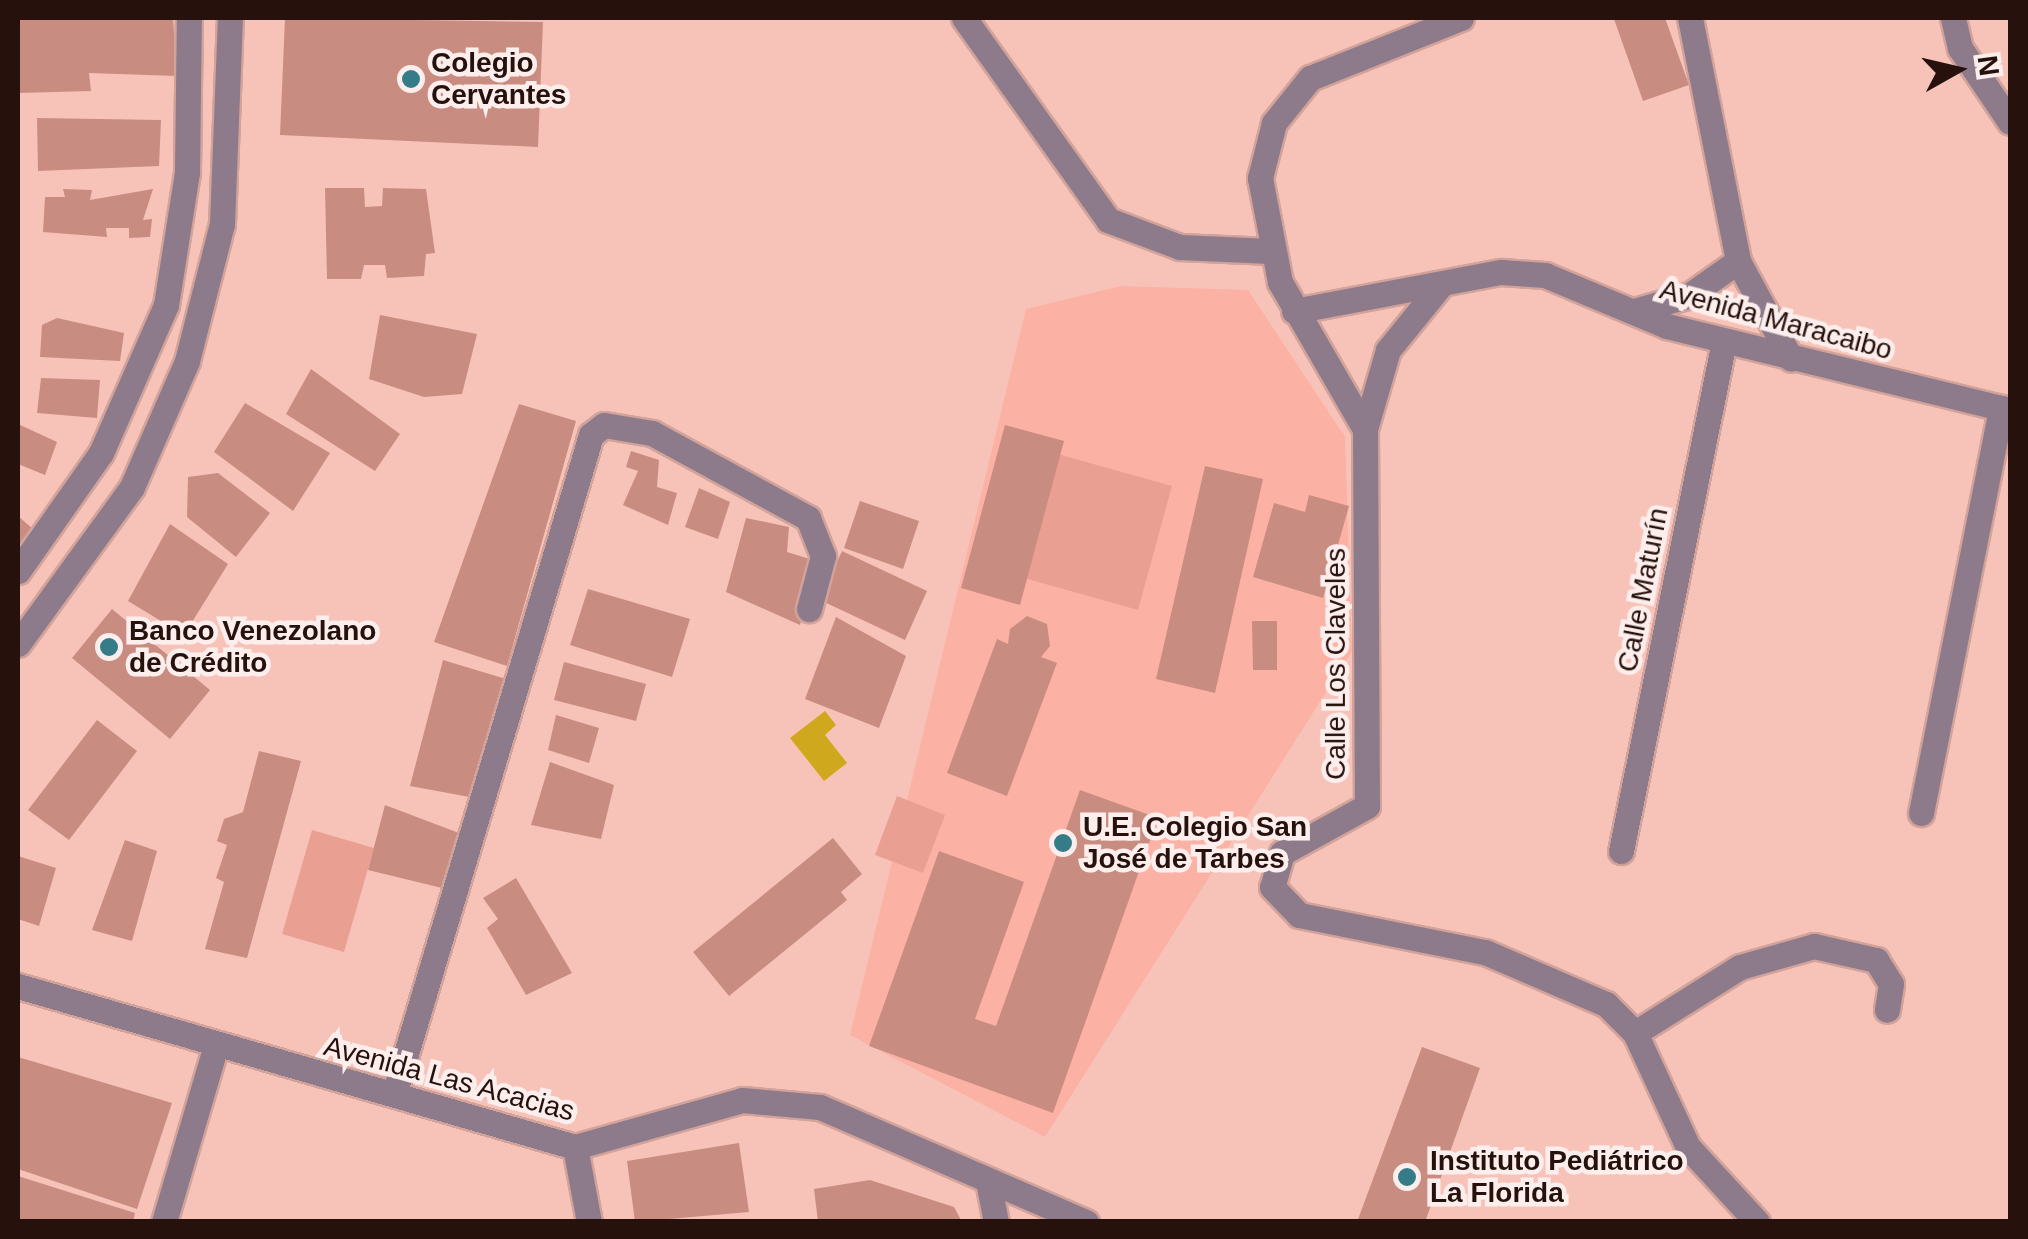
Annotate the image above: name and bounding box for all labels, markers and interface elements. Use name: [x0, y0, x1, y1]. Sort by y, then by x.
north arrow: [1908, 20, 2008, 120]
place label: Colegio Cervantes: [431, 46, 566, 112]
text: N: [1971, 54, 2005, 78]
marker: Colegio Cervantes: [400, 68, 422, 90]
street label: Avenida Maracaibo: [1656, 273, 1896, 367]
street label: Calle Maturín: [1611, 505, 1675, 675]
street label: Calle Los Claveles: [1319, 548, 1353, 780]
place label: Banco Venezolano de Crédito: [129, 614, 376, 680]
marker: Banco Venezolano de Crédito: [98, 636, 120, 658]
place label: U.E. Colegio San José de Tarbes: [1083, 810, 1307, 876]
marker: U.E. Colegio San José de Tarbes: [1052, 832, 1074, 854]
street label: Avenida Las Acacias: [319, 1029, 579, 1129]
place label: Instituto Pediátrico La Florida: [1430, 1144, 1684, 1210]
marker: Instituto Pediátrico La Florida: [1394, 1164, 1420, 1190]

